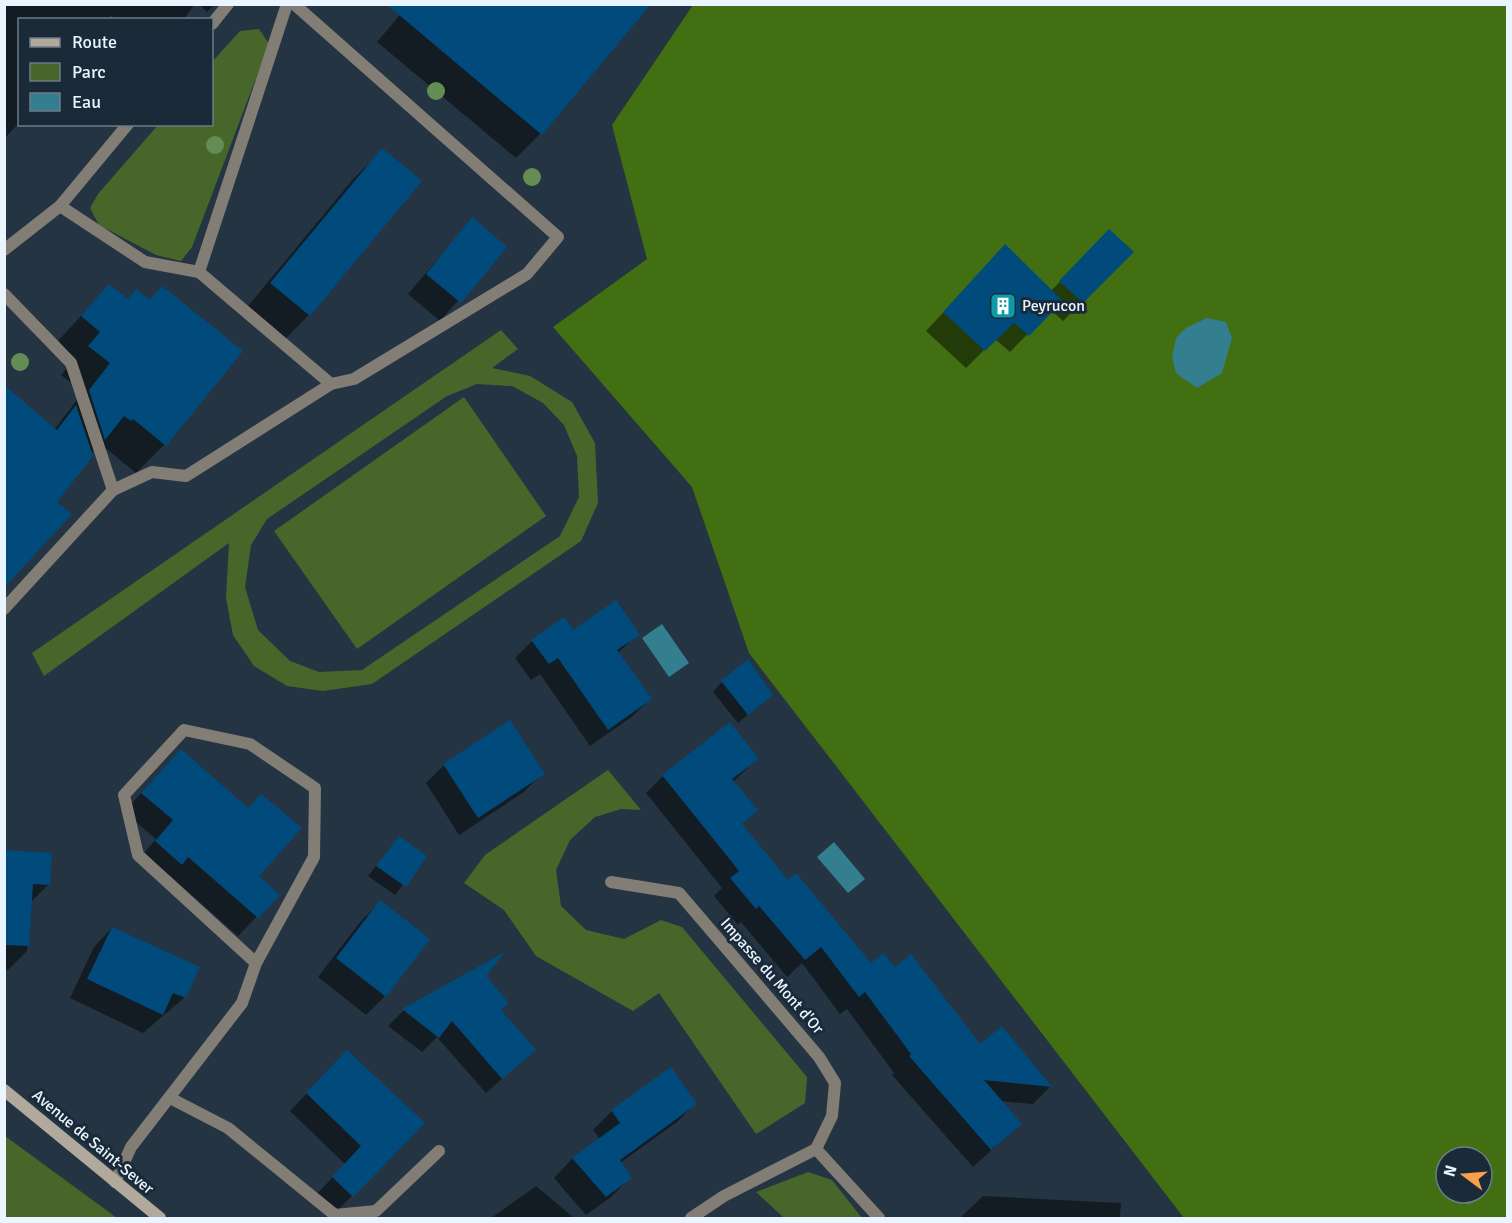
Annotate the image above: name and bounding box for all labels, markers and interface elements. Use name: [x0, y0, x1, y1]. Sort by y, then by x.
legend: [18, 18, 213, 126]
text: Route: [72, 31, 117, 53]
text: Parc: [72, 61, 106, 83]
text: Eau: [72, 91, 101, 113]
building icon: Peyrucon: [988, 291, 1018, 321]
place label: Peyrucon: [1022, 296, 1085, 316]
street label: Impasse du Mont d'Or: [716, 914, 828, 1038]
street label: Avenue de Saint-Sever: [28, 1085, 158, 1199]
north arrow: [1434, 1145, 1494, 1205]
text: N: [1439, 1163, 1462, 1179]

